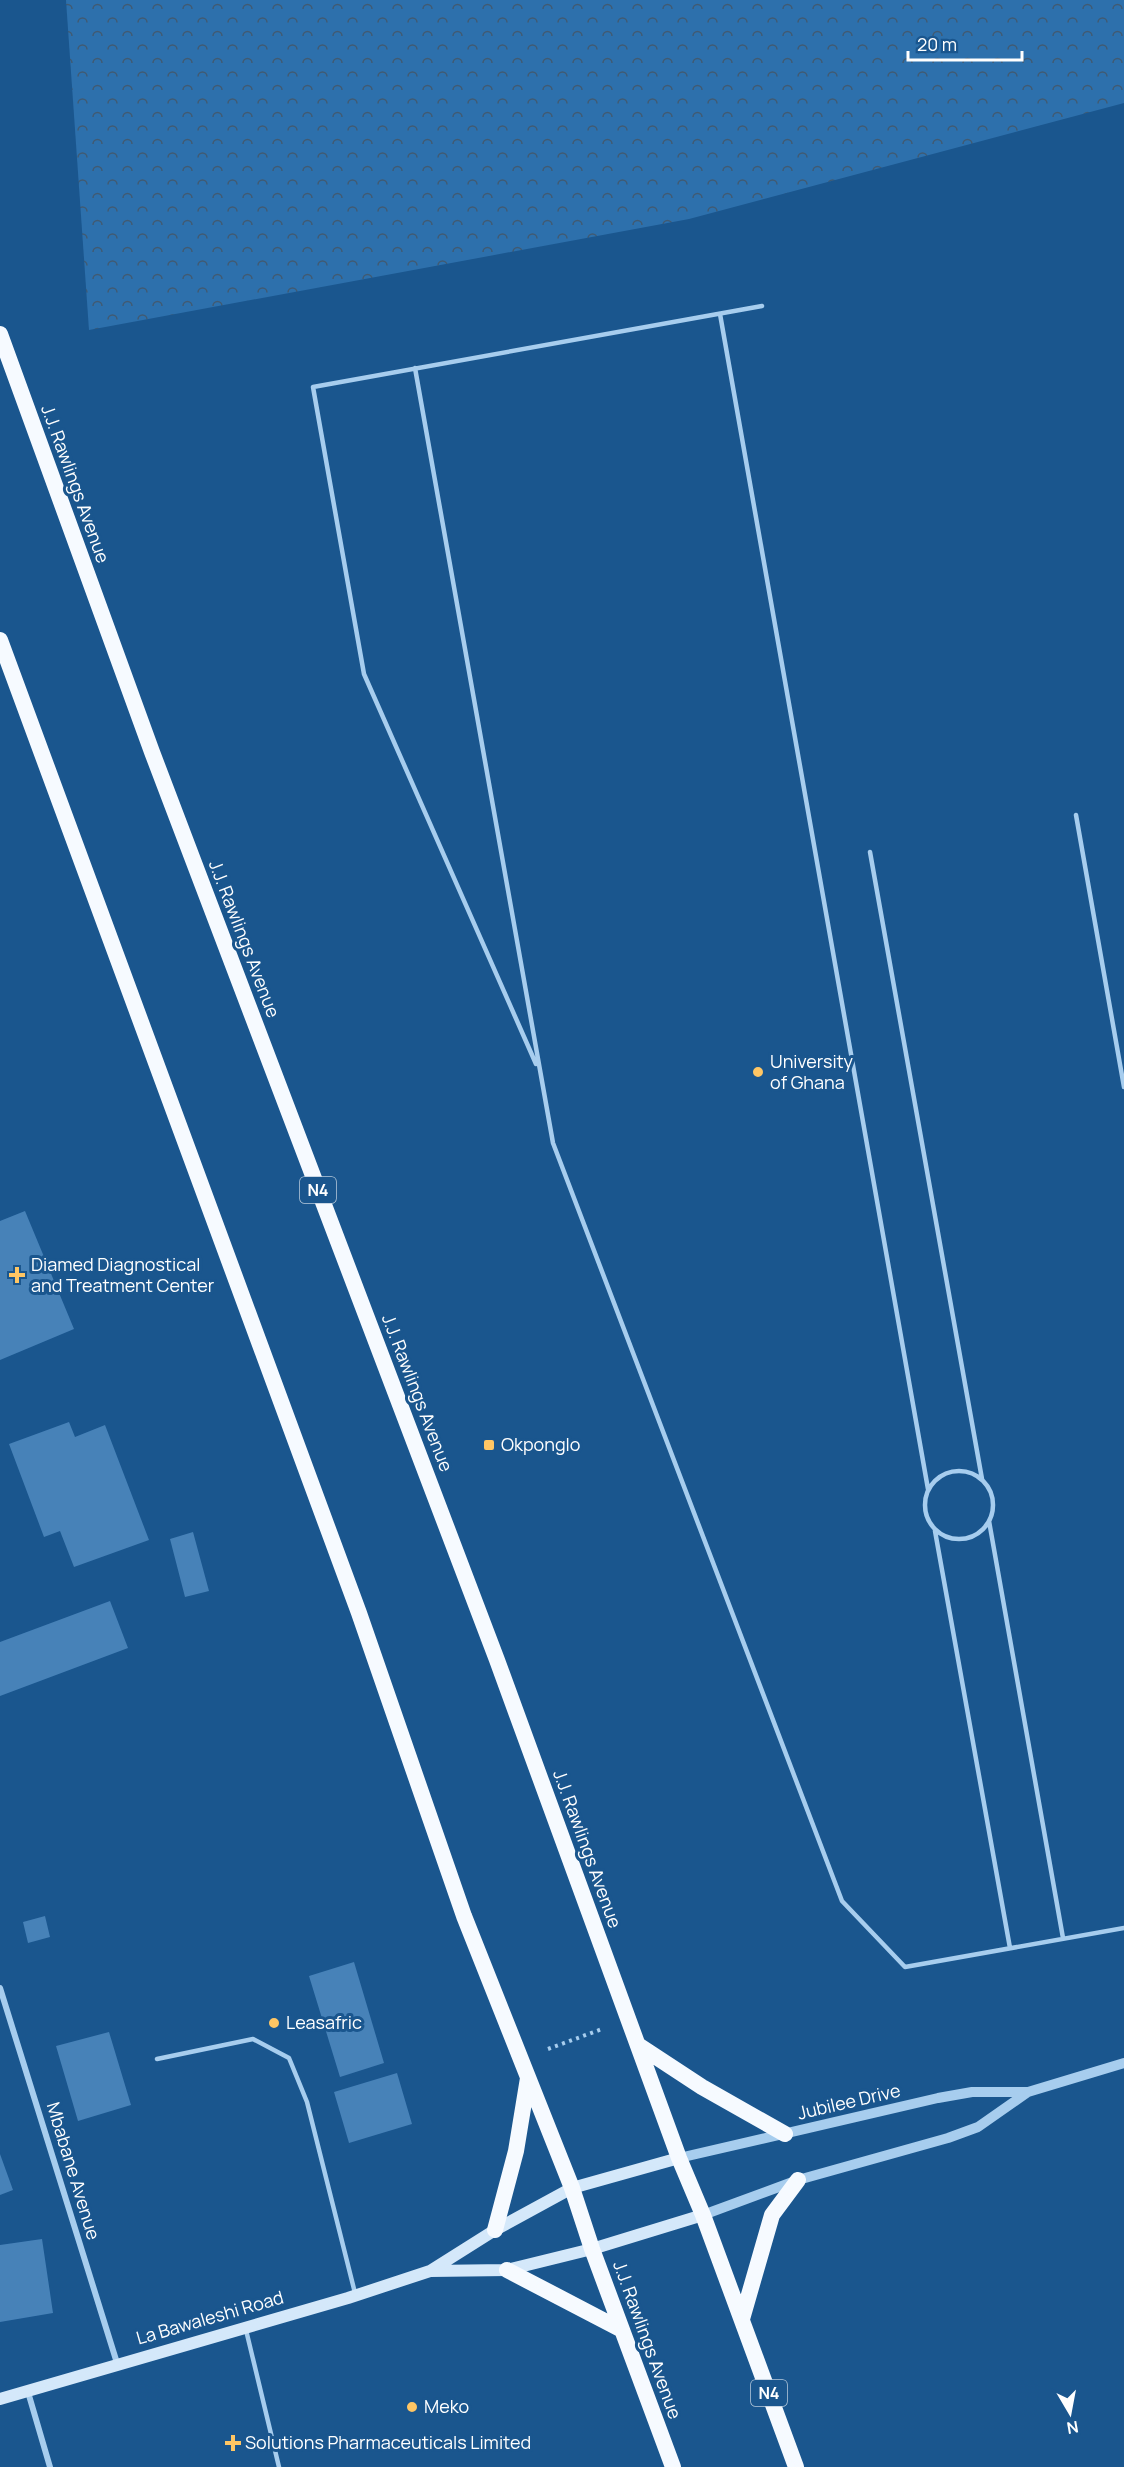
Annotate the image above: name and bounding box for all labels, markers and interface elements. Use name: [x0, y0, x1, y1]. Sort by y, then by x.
scale bar: [908, 24, 1022, 62]
text: 20 m: [917, 32, 957, 56]
street label: J.J. Rawlings Avenue: [36, 401, 116, 566]
street label: J.J. Rawlings Avenue: [204, 856, 286, 1021]
place label: University of Ghana: [770, 1049, 854, 1094]
marker: University of Ghana: [751, 1065, 765, 1079]
road number: N4: [300, 1177, 336, 1203]
place label: Diamed Diagnostical and Treatment Center: [31, 1252, 215, 1297]
marker: Diamed Diagnostical and Treatment Center: [8, 1266, 26, 1284]
street label: J.J. Rawlings Avenue: [377, 1310, 459, 1475]
place label: Okponglo: [501, 1432, 580, 1456]
marker: Okponglo: [482, 1438, 496, 1452]
street label: J.J. Rawlings Avenue: [548, 1766, 628, 1931]
place label: Leasafric: [286, 2010, 362, 2034]
marker: Leasafric: [267, 2016, 281, 2030]
street label: Jubilee Drive: [795, 2078, 903, 2125]
street label: Mbabane Avenue: [42, 2099, 106, 2243]
street label: J.J. Rawlings Avenue: [608, 2257, 688, 2422]
street label: La Bawaleshi Road: [133, 2285, 286, 2350]
road number: N4: [751, 2380, 787, 2406]
north arrow: [1040, 2383, 1100, 2443]
place label: Meko: [424, 2394, 469, 2418]
marker: Meko: [405, 2400, 419, 2414]
text: N: [1065, 2416, 1080, 2440]
place label: Solutions Pharmaceuticals Limited: [245, 2430, 531, 2454]
marker: Solutions Pharmaceuticals Limited: [226, 2436, 240, 2450]

